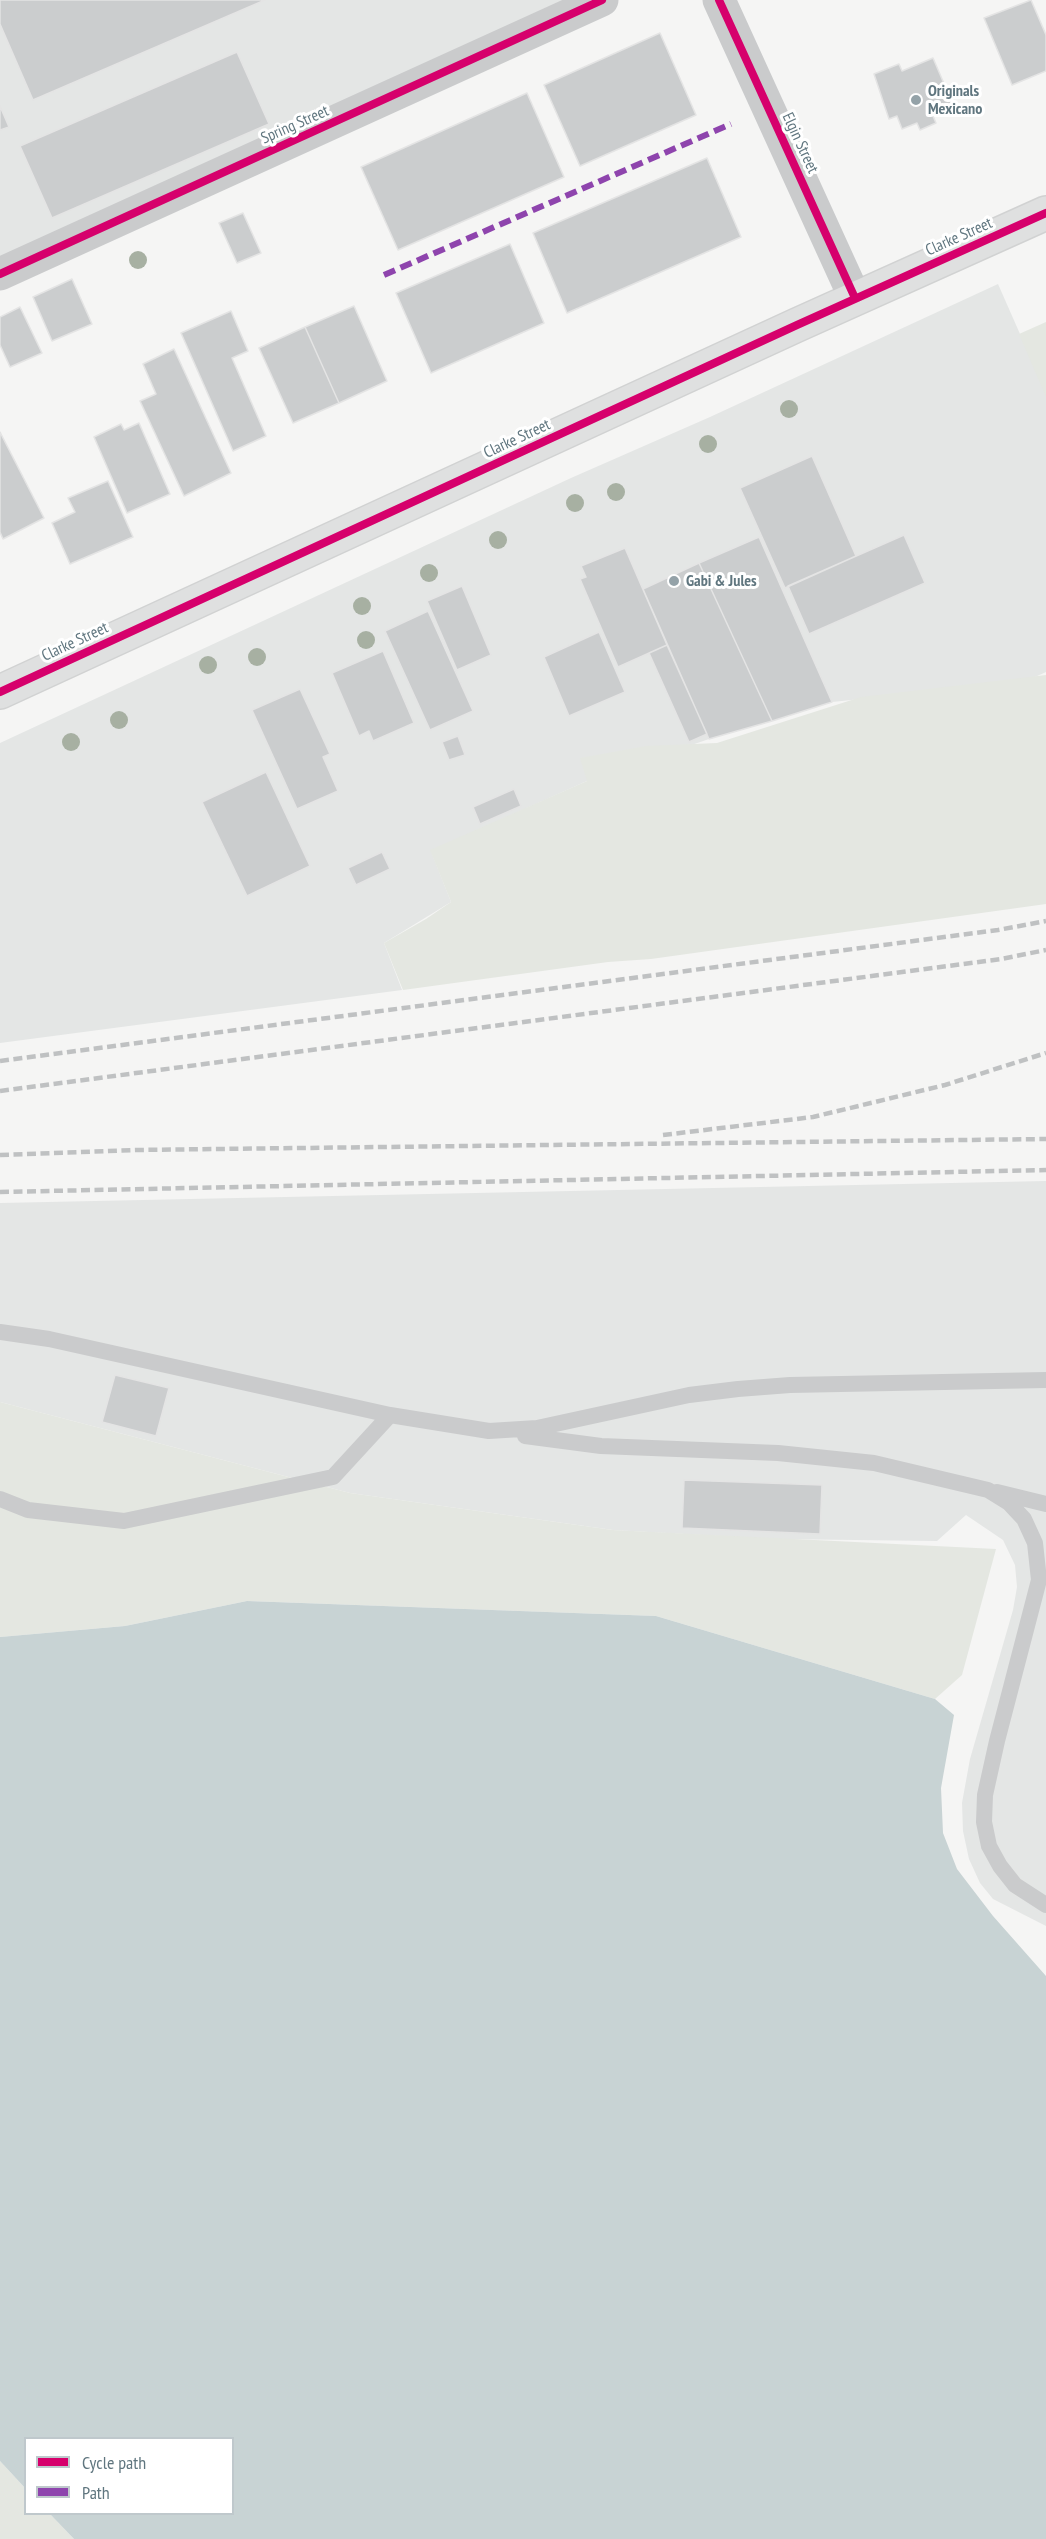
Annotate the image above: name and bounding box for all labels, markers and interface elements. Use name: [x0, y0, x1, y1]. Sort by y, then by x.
place label: Originals Mexicano: [928, 81, 982, 119]
marker: Originals Mexicano: [909, 93, 923, 107]
street label: Spring Street: [258, 102, 332, 148]
street label: Elgin Street: [778, 110, 822, 176]
street label: Clarke Street: [923, 214, 995, 260]
street label: Clarke Street: [481, 415, 553, 463]
place label: Gabi & Jules: [686, 571, 757, 591]
marker: Gabi & Jules: [667, 574, 681, 588]
street label: Clarke Street: [39, 618, 111, 666]
legend: [24, 2437, 234, 2515]
text: Cycle path: [82, 2451, 146, 2474]
text: Path: [82, 2481, 110, 2504]

